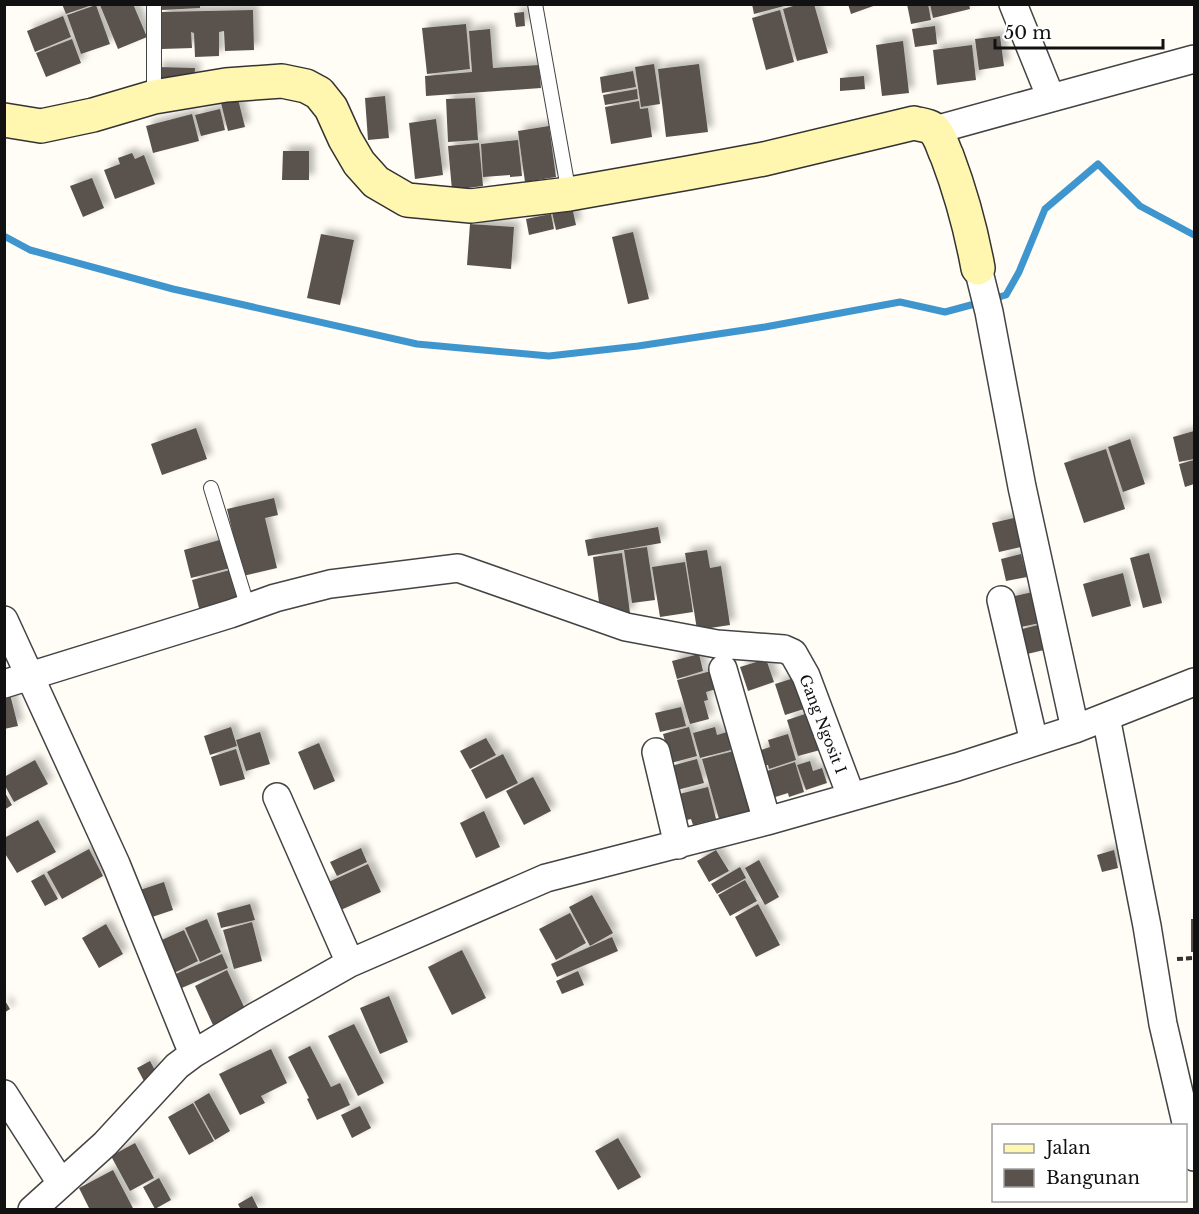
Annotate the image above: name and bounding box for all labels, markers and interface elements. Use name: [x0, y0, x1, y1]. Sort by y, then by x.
scale bar: [995, 12, 1163, 50]
text: 50 m: [1004, 22, 1052, 44]
street label: Gang Ngosit I: [795, 672, 851, 776]
legend: [992, 1124, 1187, 1202]
text: Jalan: [1044, 1137, 1091, 1159]
text: Bangunan: [1046, 1167, 1140, 1189]

